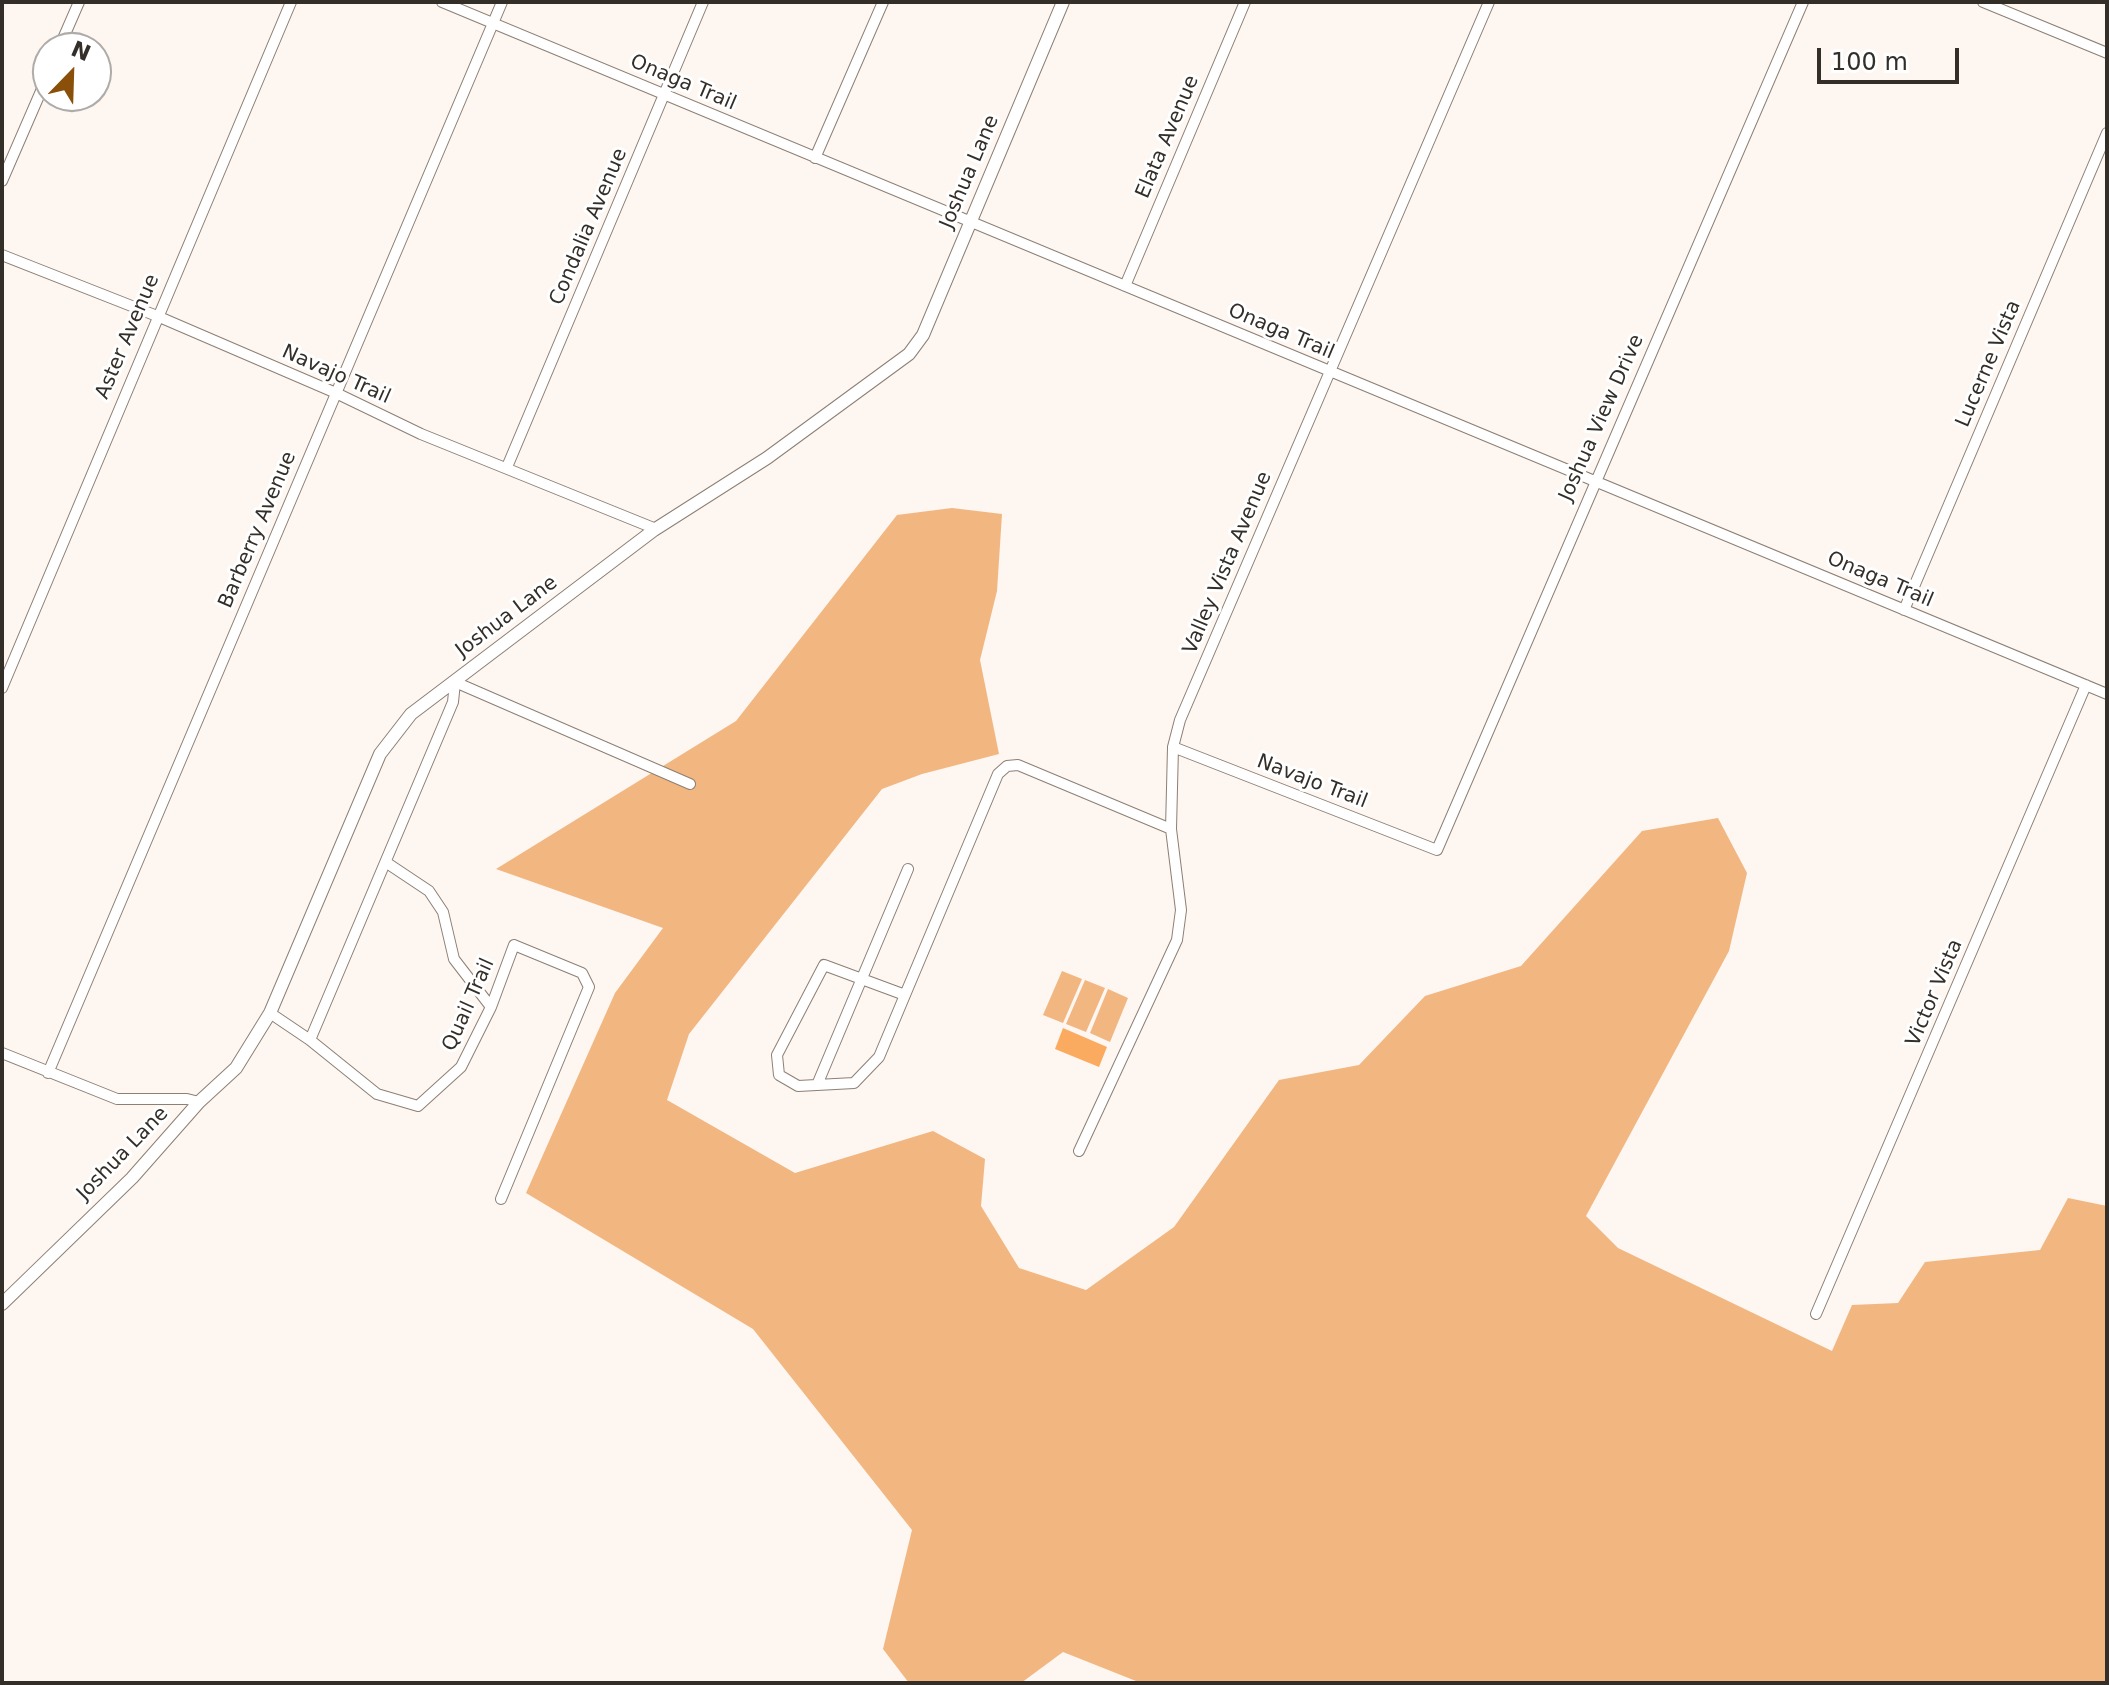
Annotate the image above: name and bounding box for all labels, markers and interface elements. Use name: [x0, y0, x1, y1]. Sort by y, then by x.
north arrow: [32, 32, 112, 112]
scale bar: [1821, 32, 1963, 82]
text: N: [67, 36, 94, 66]
text: 100 m: [1831, 48, 1908, 76]
street label: Onaga Trail: [626, 50, 740, 116]
street label: Elata Avenue: [1131, 72, 1205, 202]
street label: Joshua Lane: [935, 112, 1005, 232]
street label: Condalia Avenue: [545, 145, 633, 309]
street label: Aster Avenue: [91, 271, 165, 403]
street label: Lucerne Vista: [1952, 297, 2026, 431]
street label: Onaga Trail: [1224, 299, 1338, 365]
street label: Joshua View Drive: [1555, 331, 1649, 505]
street label: Navajo Trail: [278, 340, 394, 410]
street label: Barberry Avenue: [214, 448, 302, 612]
street label: Valley Vista Avenue: [1179, 468, 1277, 658]
street label: Onaga Trail: [1823, 547, 1937, 613]
street label: Joshua Lane: [452, 571, 562, 663]
street label: Navajo Trail: [1253, 750, 1371, 814]
street label: Victor Vista: [1902, 936, 1968, 1050]
street label: Quail Trail: [438, 955, 500, 1055]
street label: Joshua Lane: [72, 1102, 174, 1206]

